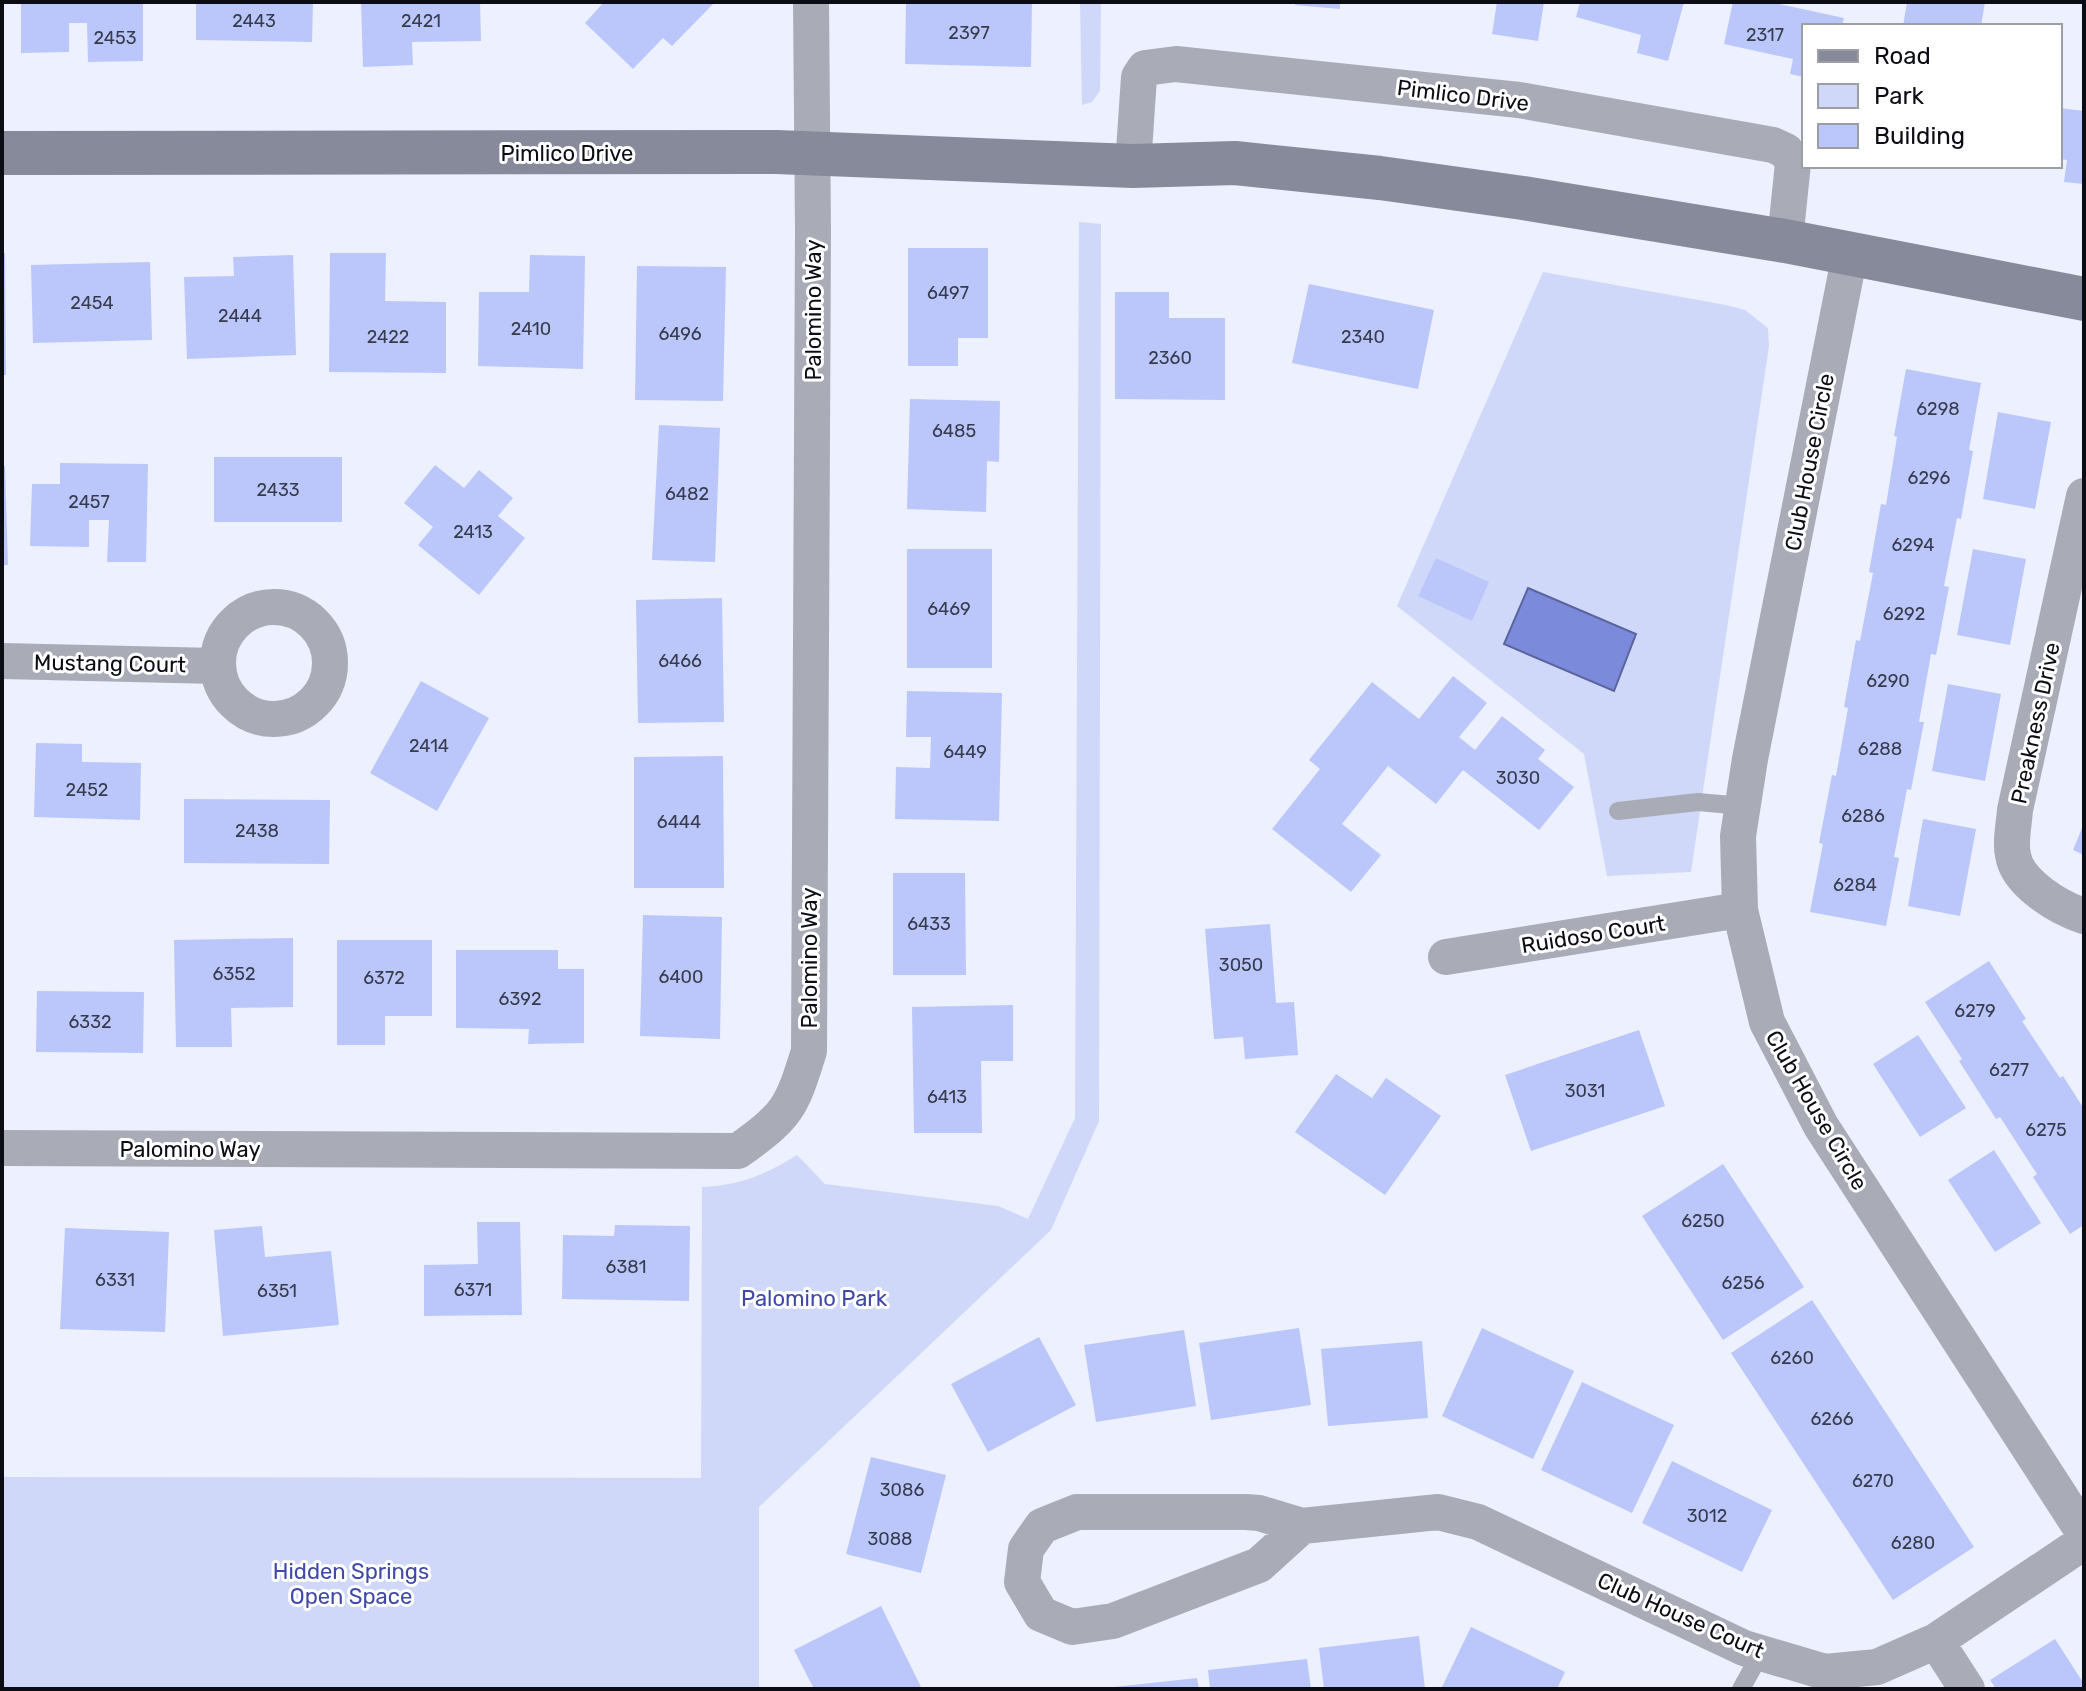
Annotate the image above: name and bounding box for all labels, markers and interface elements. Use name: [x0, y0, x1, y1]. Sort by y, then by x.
house number: 2443: [232, 10, 276, 32]
house number: 2421: [401, 10, 441, 32]
house number: 2397: [948, 22, 990, 44]
house number: 2317: [1746, 24, 1784, 46]
legend: [1802, 24, 2062, 168]
house number: 2453: [93, 27, 137, 49]
text: Road: [1874, 42, 1931, 70]
street label: Pimlico Drive: [1395, 74, 1530, 117]
text: Park: [1874, 82, 1925, 110]
text: Building: [1874, 122, 1965, 150]
street label: Pimlico Drive: [501, 140, 633, 167]
street label: Palomino Way: [800, 239, 827, 381]
house number: 6497: [927, 282, 969, 304]
house number: 2454: [70, 292, 114, 314]
house number: 2444: [218, 305, 262, 327]
house number: 2410: [511, 318, 551, 340]
house number: 6496: [658, 323, 702, 345]
house number: 2422: [367, 326, 409, 348]
house number: 2340: [1341, 326, 1385, 348]
house number: 2360: [1148, 347, 1192, 369]
street label: Club House Circle: [1779, 371, 1840, 553]
house number: 6298: [1916, 398, 1960, 420]
house number: 6485: [932, 420, 976, 442]
house number: 6296: [1908, 467, 1951, 489]
house number: 2433: [256, 479, 300, 501]
house number: 6482: [665, 483, 709, 505]
house number: 2457: [68, 491, 110, 513]
house number: 2413: [453, 521, 493, 543]
house number: 6294: [1891, 534, 1935, 556]
house number: 6469: [927, 598, 971, 620]
house number: 6292: [1883, 603, 1925, 625]
street label: Preakness Drive: [2005, 640, 2066, 806]
street label: Mustang Court: [34, 649, 187, 678]
house number: 6466: [658, 650, 702, 672]
house number: 6290: [1866, 670, 1910, 692]
house number: 2414: [409, 735, 449, 757]
house number: 6288: [1858, 738, 1902, 760]
house number: 6449: [943, 741, 987, 763]
house number: 3030: [1496, 767, 1540, 789]
house number: 2452: [66, 779, 108, 801]
house number: 6286: [1841, 805, 1885, 827]
house number: 6444: [657, 811, 701, 833]
house number: 2438: [235, 820, 279, 842]
house number: 6284: [1833, 874, 1877, 896]
street label: Palomino Way: [796, 887, 823, 1029]
street label: Ruidoso Court: [1519, 910, 1667, 959]
house number: 6433: [907, 913, 951, 935]
house number: 3050: [1219, 954, 1263, 976]
house number: 6352: [213, 963, 255, 985]
house number: 6400: [659, 966, 703, 988]
house number: 6372: [363, 967, 405, 989]
house number: 6392: [499, 988, 541, 1010]
house number: 6279: [1954, 1000, 1996, 1022]
house number: 6332: [68, 1011, 112, 1033]
street label: Club House Circle: [1760, 1025, 1873, 1195]
house number: 6277: [1989, 1059, 2029, 1081]
house number: 3031: [1565, 1080, 1605, 1102]
house number: 6413: [927, 1086, 967, 1108]
house number: 6275: [2025, 1119, 2067, 1141]
street label: Palomino Way: [119, 1136, 261, 1163]
house number: 6250: [1681, 1210, 1725, 1232]
house number: 6381: [606, 1256, 646, 1278]
house number: 6331: [95, 1269, 135, 1291]
house number: 6256: [1722, 1272, 1765, 1294]
house number: 6371: [454, 1279, 492, 1301]
house number: 6351: [257, 1280, 297, 1302]
park label: Palomino Park: [741, 1285, 888, 1312]
house number: 6260: [1770, 1347, 1814, 1369]
house number: 6266: [1810, 1408, 1854, 1430]
house number: 6270: [1852, 1470, 1894, 1492]
house number: 3086: [880, 1479, 924, 1501]
house number: 3012: [1687, 1505, 1727, 1527]
house number: 3088: [867, 1528, 913, 1550]
house number: 6280: [1891, 1532, 1935, 1554]
park label: Hidden Springs Open Space: [273, 1558, 429, 1610]
street label: Club House Court: [1593, 1567, 1769, 1665]

